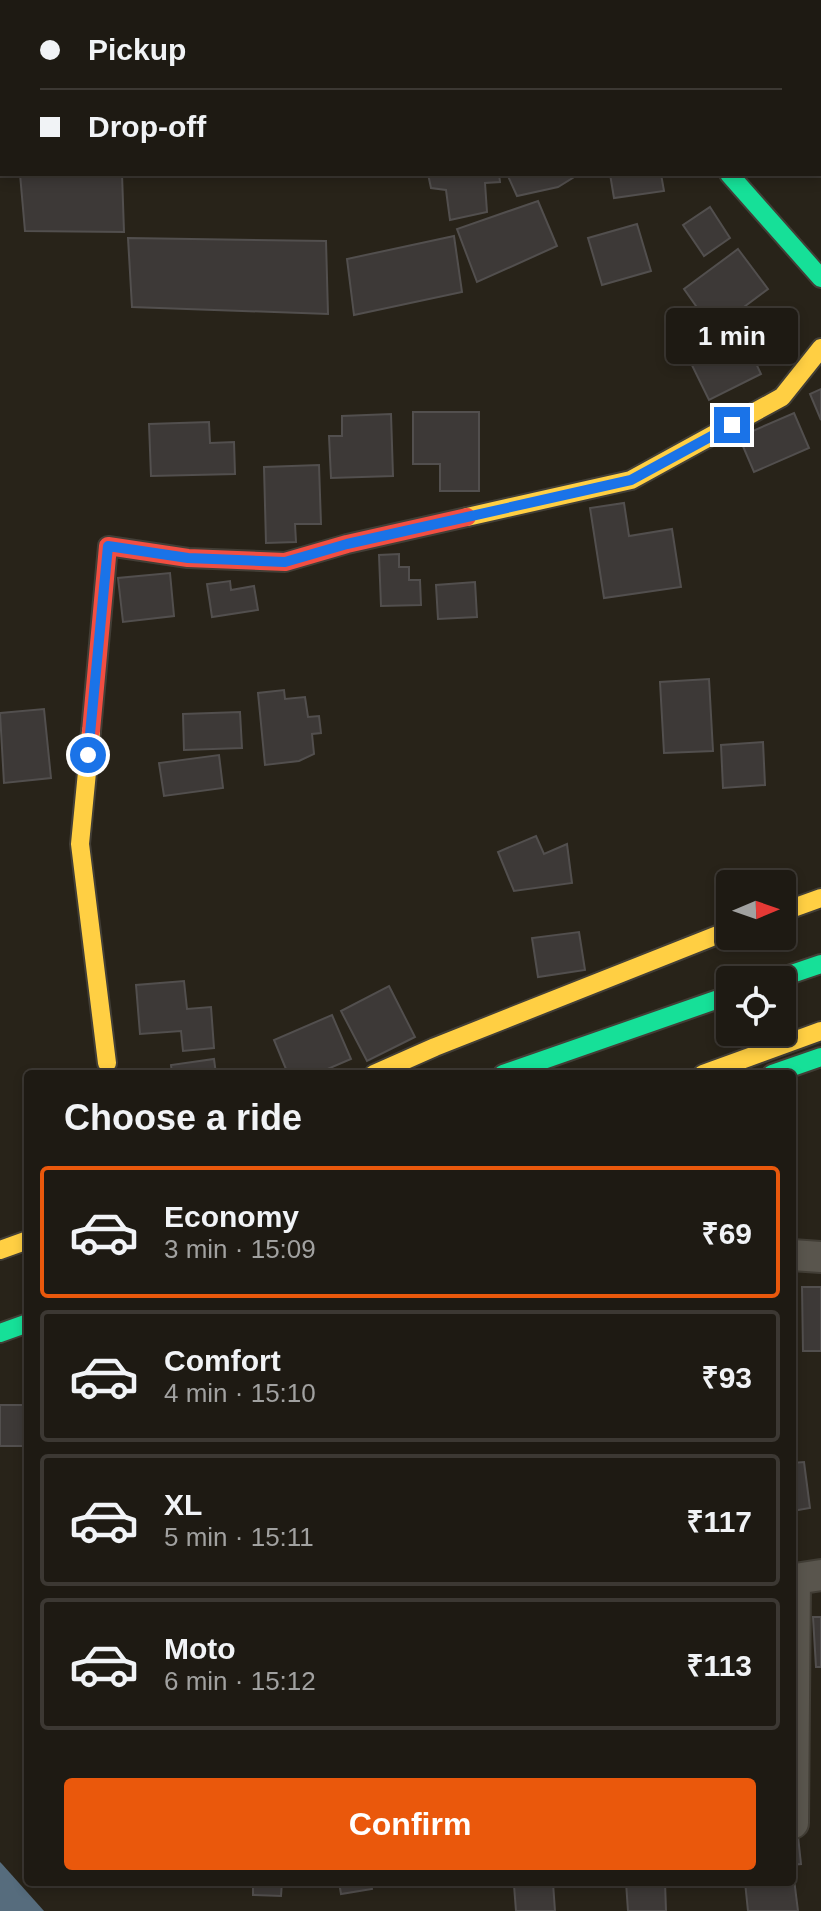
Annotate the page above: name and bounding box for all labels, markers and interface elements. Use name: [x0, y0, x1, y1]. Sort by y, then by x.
text: Pickup: [88, 33, 186, 66]
text: Drop-off: [88, 110, 206, 143]
callout: 1 min: [666, 309, 798, 365]
text: 1 min: [698, 321, 766, 351]
route end: [714, 407, 750, 443]
route start: [70, 737, 106, 773]
north arrow: [716, 870, 796, 950]
map controls: [716, 870, 796, 1046]
button: locate: [716, 966, 796, 1046]
text: Choose a ride: [64, 1097, 302, 1138]
icon: car: [68, 1196, 140, 1268]
text: Economy: [164, 1200, 299, 1233]
text: ₹69: [701, 1217, 752, 1250]
text: 3 min · 15:09: [164, 1234, 316, 1264]
icon: car: [68, 1340, 140, 1412]
text: Comfort: [164, 1344, 281, 1377]
text: ₹93: [701, 1361, 752, 1394]
text: 4 min · 15:10: [164, 1378, 316, 1408]
icon: car: [68, 1484, 140, 1556]
text: XL: [164, 1488, 202, 1521]
text: ₹117: [686, 1505, 752, 1538]
text: 5 min · 15:11: [164, 1522, 314, 1552]
icon: car: [68, 1628, 140, 1700]
text: Moto: [164, 1632, 236, 1665]
text: ₹113: [686, 1649, 752, 1682]
text: 6 min · 15:12: [164, 1666, 316, 1696]
button: Confirm: [64, 1778, 756, 1870]

